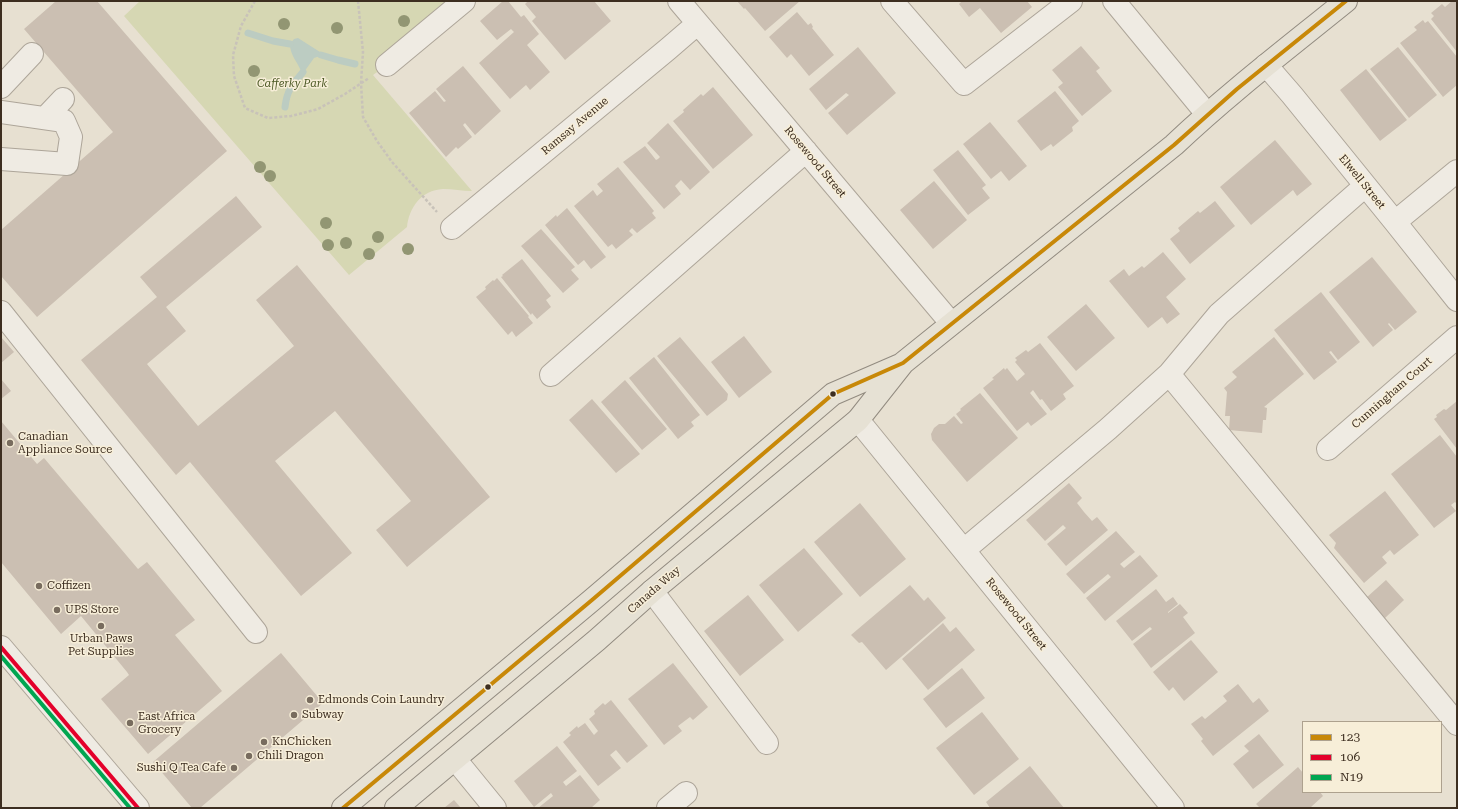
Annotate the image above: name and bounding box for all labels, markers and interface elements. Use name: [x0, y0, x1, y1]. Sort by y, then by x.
park label: Cafferky Park: [257, 77, 327, 91]
street label: Ramsay Avenue: [539, 94, 611, 158]
street label: Rosewood Street: [781, 124, 849, 200]
street label: Elwell Street: [1336, 152, 1388, 212]
street label: Cunningham Court: [1349, 355, 1435, 431]
unlabelled marker: [828, 389, 838, 399]
place label: Canadian Appliance Source: [18, 430, 112, 456]
marker: Canadian Appliance Source: [5, 438, 15, 448]
street label: Canada Way: [625, 564, 683, 616]
street label: Rosewood Street: [983, 575, 1049, 653]
place label: Coffizen: [47, 579, 91, 593]
marker: Coffizen: [34, 581, 44, 591]
place label: UPS Store: [65, 603, 119, 617]
marker: UPS Store: [52, 605, 62, 615]
marker: Urban Paws Pet Supplies: [96, 621, 106, 631]
place label: Urban Paws Pet Supplies: [68, 632, 134, 658]
unlabelled marker: [483, 682, 493, 692]
place label: Edmonds Coin Laundry: [318, 693, 444, 707]
marker: Edmonds Coin Laundry: [305, 695, 315, 705]
place label: Subway: [302, 708, 344, 722]
place label: East Africa Grocery: [138, 710, 195, 736]
marker: Subway: [289, 710, 299, 720]
marker: East Africa Grocery: [125, 718, 135, 728]
legend: [1302, 721, 1442, 793]
text: 123: [1340, 730, 1360, 744]
place label: KnChicken: [272, 735, 332, 749]
marker: KnChicken: [259, 737, 269, 747]
place label: Chili Dragon: [257, 749, 324, 763]
text: 106: [1340, 750, 1360, 764]
marker: Chili Dragon: [244, 751, 254, 761]
place label: Sushi Q Tea Cafe: [137, 761, 226, 775]
marker: Sushi Q Tea Cafe: [229, 763, 239, 773]
text: N19: [1340, 770, 1363, 784]

